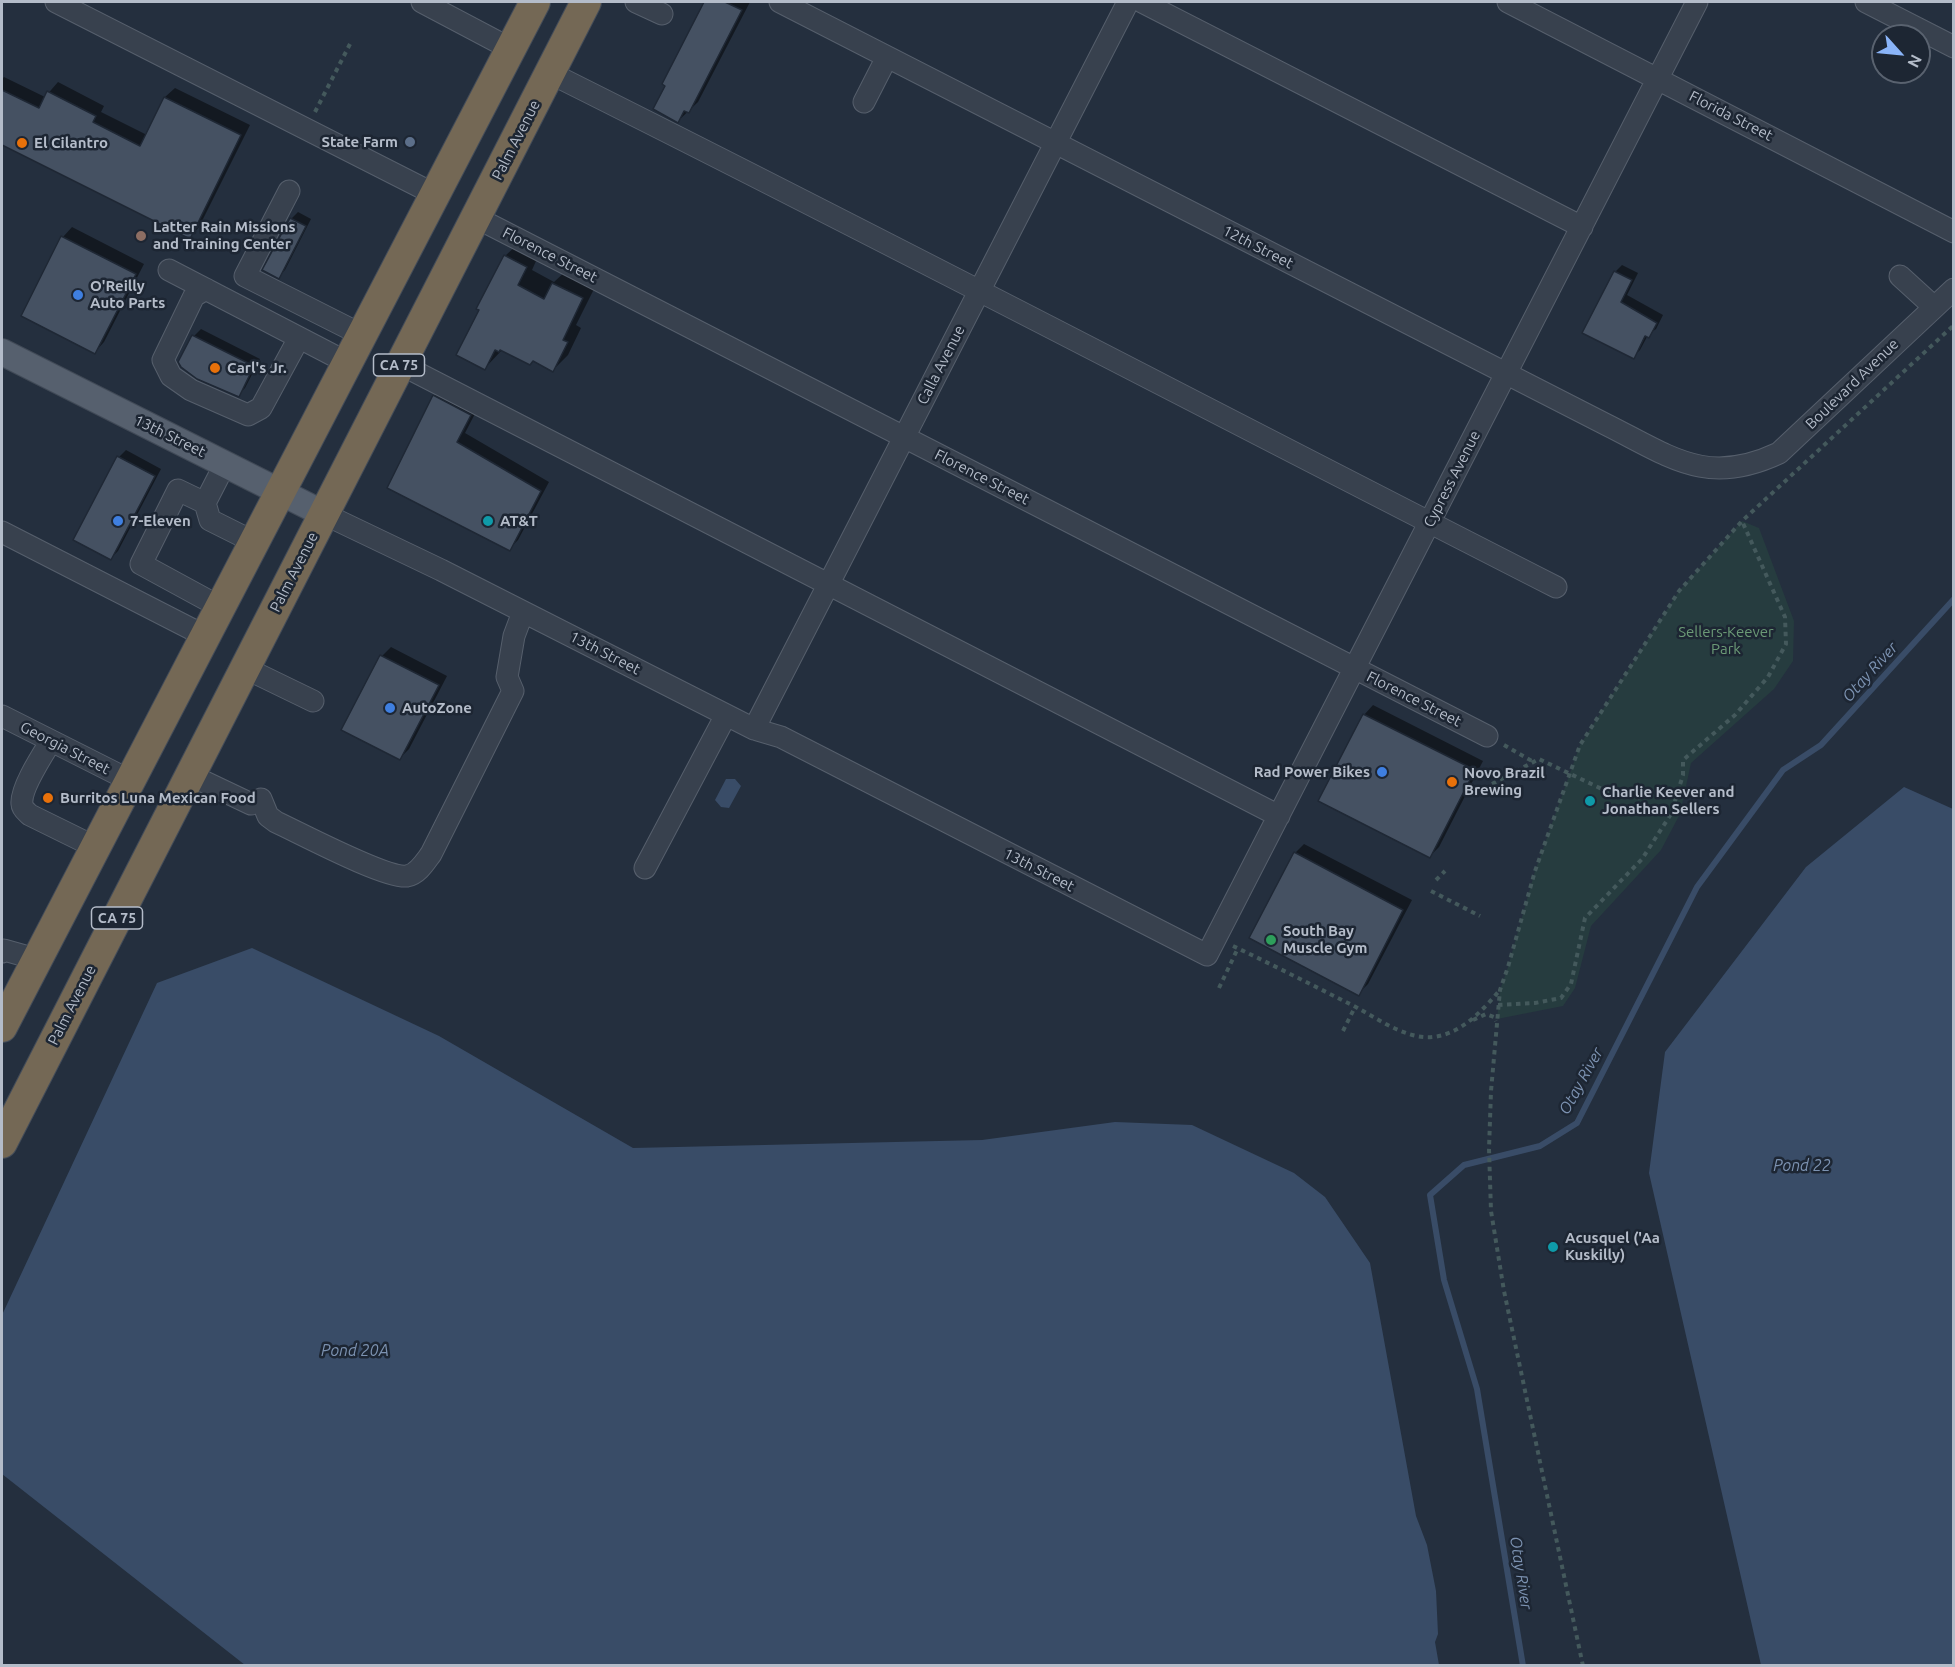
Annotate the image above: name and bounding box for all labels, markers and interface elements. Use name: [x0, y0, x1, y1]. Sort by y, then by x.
north arrow: [1871, 24, 1931, 84]
text: N: [1905, 52, 1926, 71]
street label: Florida Street: [1686, 87, 1776, 145]
street label: Palm Avenue: [488, 97, 544, 183]
place label: State Farm: [321, 133, 398, 151]
place label: El Cilantro: [34, 134, 108, 152]
marker: State Farm: [403, 135, 417, 149]
marker: El Cilantro: [15, 136, 29, 150]
place label: Latter Rain Missions and Training Center: [153, 218, 296, 253]
street label: 12th Street: [1220, 222, 1296, 272]
street label: Florence Street: [500, 223, 600, 287]
marker: Latter Rain Missions and Training Center: [134, 229, 148, 243]
place label: O'Reilly Auto Parts: [90, 277, 165, 312]
marker: O'Reilly Auto Parts: [71, 288, 85, 302]
street label: Calla Avenue: [913, 322, 969, 408]
street label: Boulevard Avenue: [1802, 335, 1902, 433]
road number: CA 75: [374, 354, 424, 376]
place label: Carl's Jr.: [227, 359, 287, 377]
marker: Carl's Jr.: [208, 361, 222, 375]
street label: 13th Street: [132, 411, 208, 461]
street label: Cypress Avenue: [1420, 428, 1484, 530]
street label: Florence Street: [932, 445, 1032, 509]
place label: 7-Eleven: [130, 512, 191, 530]
place label: AT&T: [500, 512, 538, 530]
marker: 7-Eleven: [111, 514, 125, 528]
marker: AT&T: [481, 514, 495, 528]
street label: Palm Avenue: [266, 529, 322, 615]
park label: Sellers-Keever Park: [1678, 623, 1774, 658]
street label: 13th Street: [567, 628, 643, 678]
water label: Otay River: [1838, 638, 1902, 706]
street label: Florence Street: [1364, 667, 1464, 731]
place label: AutoZone: [402, 699, 472, 717]
marker: AutoZone: [383, 701, 397, 715]
street label: Georgia Street: [17, 718, 113, 778]
place label: Rad Power Bikes: [1254, 763, 1370, 781]
place label: Novo Brazil Brewing: [1464, 764, 1545, 799]
marker: Rad Power Bikes: [1375, 765, 1389, 779]
marker: Novo Brazil Brewing: [1445, 775, 1459, 789]
place label: Charlie Keever and Jonathan Sellers: [1602, 783, 1734, 818]
place label: Burritos Luna Mexican Food: [60, 789, 256, 807]
marker: Burritos Luna Mexican Food: [41, 791, 55, 805]
marker: Charlie Keever and Jonathan Sellers: [1583, 794, 1597, 808]
street label: 13th Street: [1001, 845, 1077, 895]
road number: CA 75: [92, 907, 142, 929]
place label: South Bay Muscle Gym: [1283, 922, 1367, 957]
marker: South Bay Muscle Gym: [1264, 933, 1278, 947]
street label: Palm Avenue: [44, 962, 100, 1048]
water label: Otay River: [1555, 1044, 1607, 1118]
water label: Pond 22: [1773, 1156, 1831, 1176]
place label: Acusquel ('Aa Kuskilly): [1565, 1229, 1660, 1264]
marker: Acusquel ('Aa Kuskilly): [1546, 1240, 1560, 1254]
water label: Pond 20A: [321, 1341, 389, 1361]
water label: Otay River: [1506, 1535, 1536, 1611]

